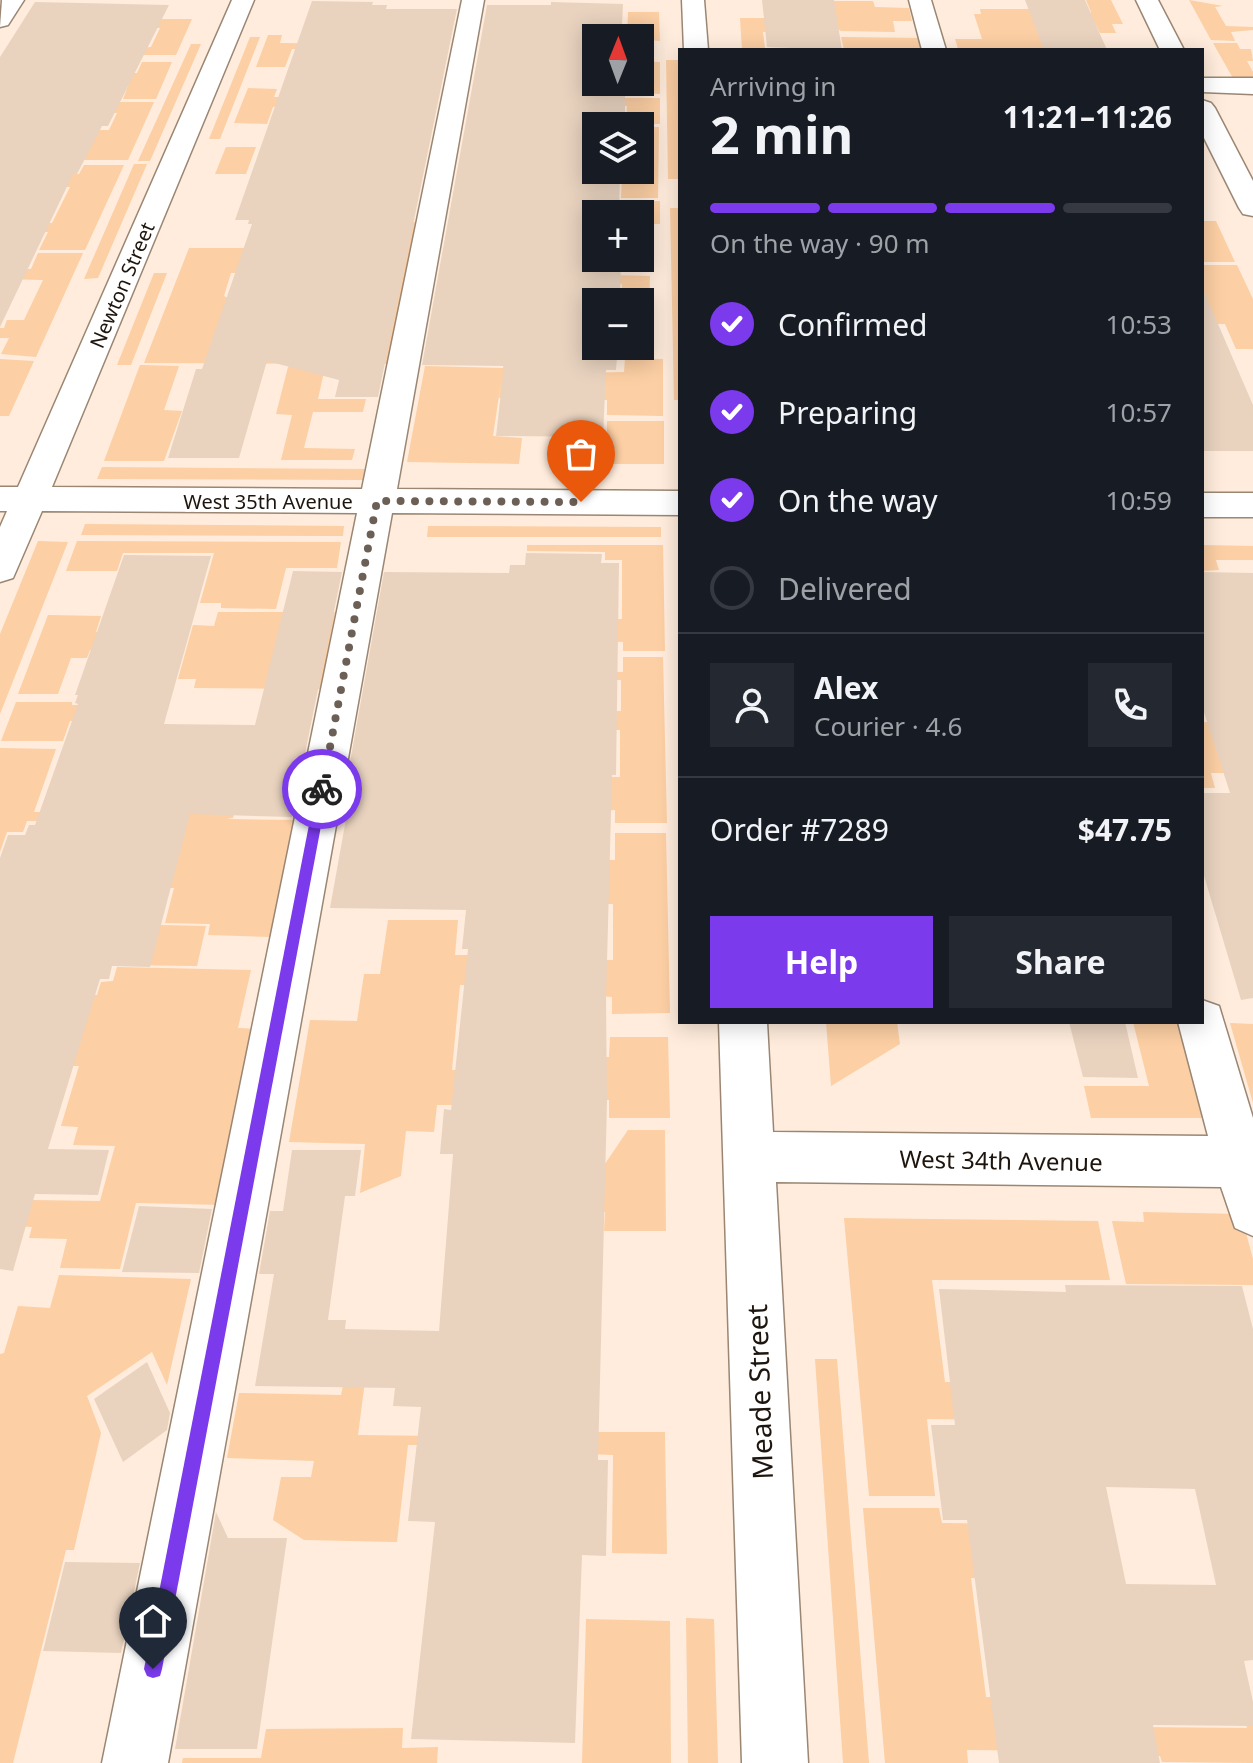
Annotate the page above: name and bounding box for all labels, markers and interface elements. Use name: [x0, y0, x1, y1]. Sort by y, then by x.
north arrow: [582, 24, 654, 96]
map controls: [582, 24, 654, 360]
text: Arriving in: [710, 68, 836, 104]
text: 11:21–11:26: [1003, 96, 1172, 137]
text: 2 min: [710, 98, 853, 169]
button: layers: [582, 112, 654, 184]
button: +: [582, 200, 654, 272]
street label: Newton Street: [83, 218, 161, 352]
text: On the way · 90 m: [710, 225, 930, 261]
button: −: [582, 288, 654, 360]
icon: check: [710, 302, 754, 346]
text: Confirmed: [778, 304, 928, 345]
text: 10:53: [1106, 306, 1172, 342]
icon: check: [710, 390, 754, 434]
text: Preparing: [778, 392, 917, 433]
text: 10:57: [1106, 394, 1172, 430]
pin: [547, 420, 615, 502]
icon: bag: [559, 432, 603, 476]
icon: check: [710, 478, 754, 522]
text: On the way: [778, 480, 938, 521]
text: 10:59: [1106, 482, 1172, 518]
street label: West 35th Avenue: [183, 488, 353, 515]
text: Delivered: [778, 568, 912, 609]
button: person: [710, 663, 794, 747]
button: phone: [1088, 663, 1172, 747]
text: Alex: [814, 667, 878, 708]
text: Courier · 4.6: [814, 708, 962, 744]
courier: [282, 749, 362, 829]
icon: bike: [300, 767, 344, 811]
text: Order #7289: [710, 809, 889, 850]
text: $47.75: [1078, 809, 1172, 850]
button: Help: [710, 916, 933, 1008]
button: Share: [949, 916, 1172, 1008]
street label: West 34th Avenue: [899, 1142, 1103, 1178]
street label: Meade Street: [737, 1304, 781, 1480]
pin: [119, 1587, 187, 1669]
icon: home: [131, 1599, 175, 1643]

